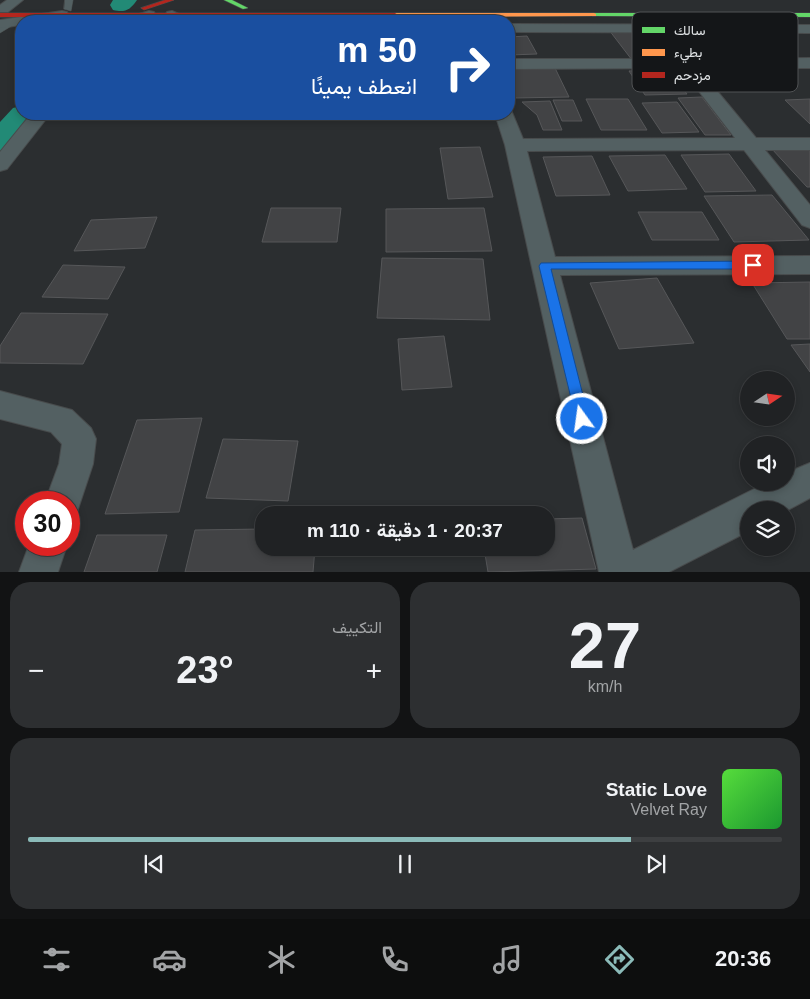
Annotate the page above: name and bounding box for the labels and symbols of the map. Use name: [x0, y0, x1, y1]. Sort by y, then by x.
legend: [632, 12, 798, 92]
text: سالك: [674, 22, 705, 38]
text: بطيء: [674, 44, 702, 64]
text: مزدحم: [674, 67, 711, 84]
pin: [732, 244, 774, 286]
north arrow: [740, 371, 795, 426]
position arrow: [555, 392, 607, 444]
speed limit sign: 30: [15, 491, 80, 556]

